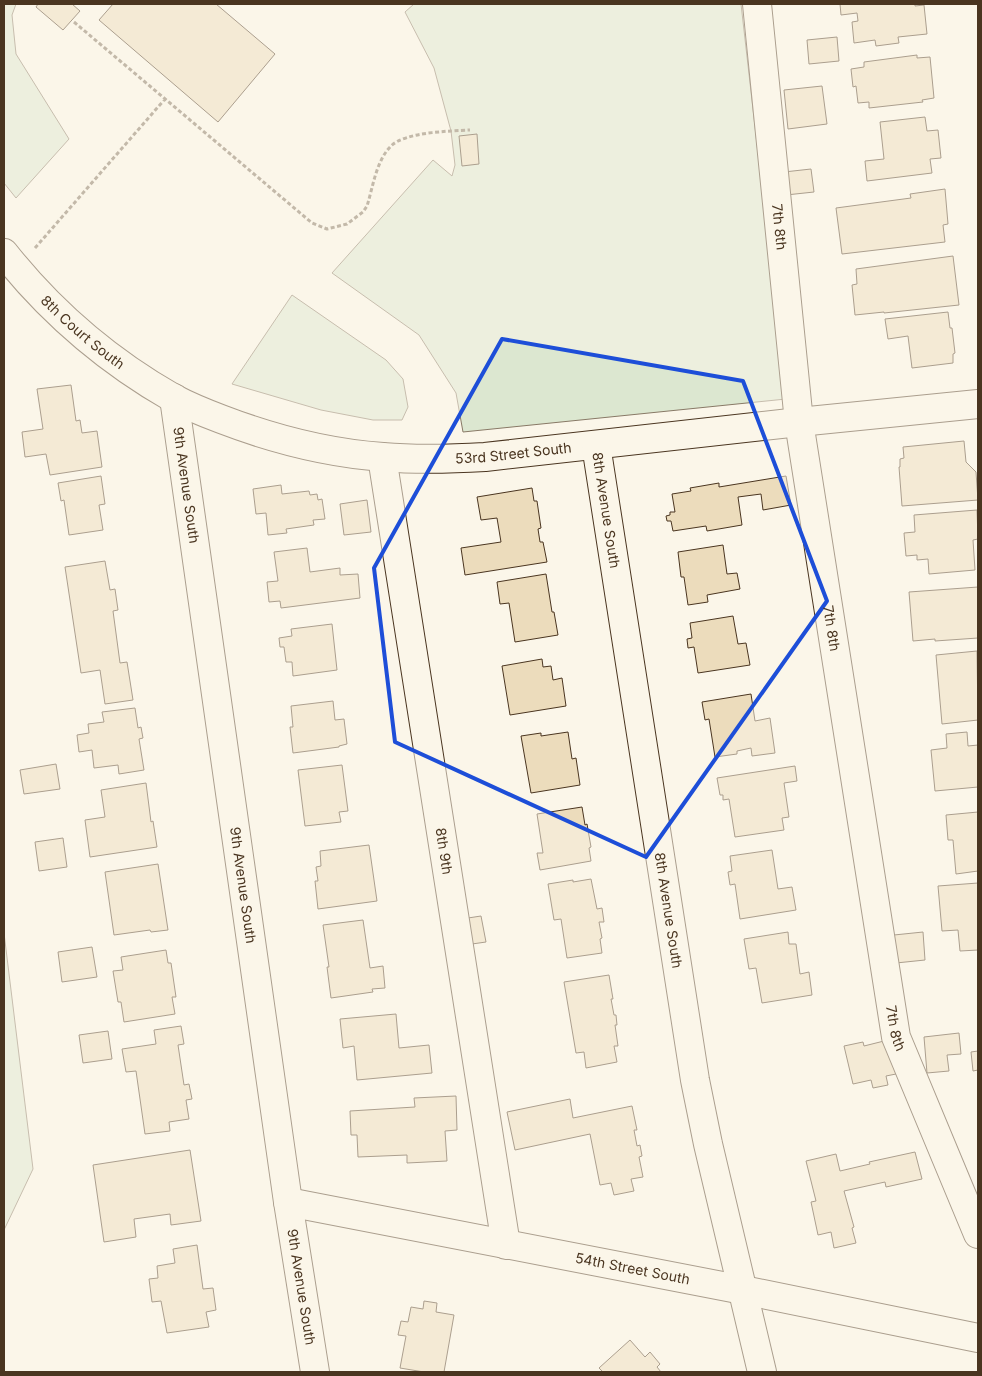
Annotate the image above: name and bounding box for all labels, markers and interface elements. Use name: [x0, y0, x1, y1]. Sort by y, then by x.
street label: 7th 8th: [769, 203, 791, 251]
street label: 8th Court South: [38, 291, 128, 372]
street label: 9th Avenue South: [170, 426, 204, 544]
street label: 53rd Street South: [455, 438, 572, 466]
street label: 8th Avenue South: [589, 451, 624, 569]
street label: 7th 8th: [820, 604, 844, 652]
street label: 9th Avenue South: [227, 826, 260, 944]
street label: 8th 9th: [432, 826, 457, 876]
street label: 8th Avenue South: [652, 851, 686, 970]
street label: 7th 8th: [883, 1004, 910, 1053]
street label: 9th Avenue South: [284, 1227, 320, 1346]
street label: 54th Street South: [574, 1249, 691, 1288]

